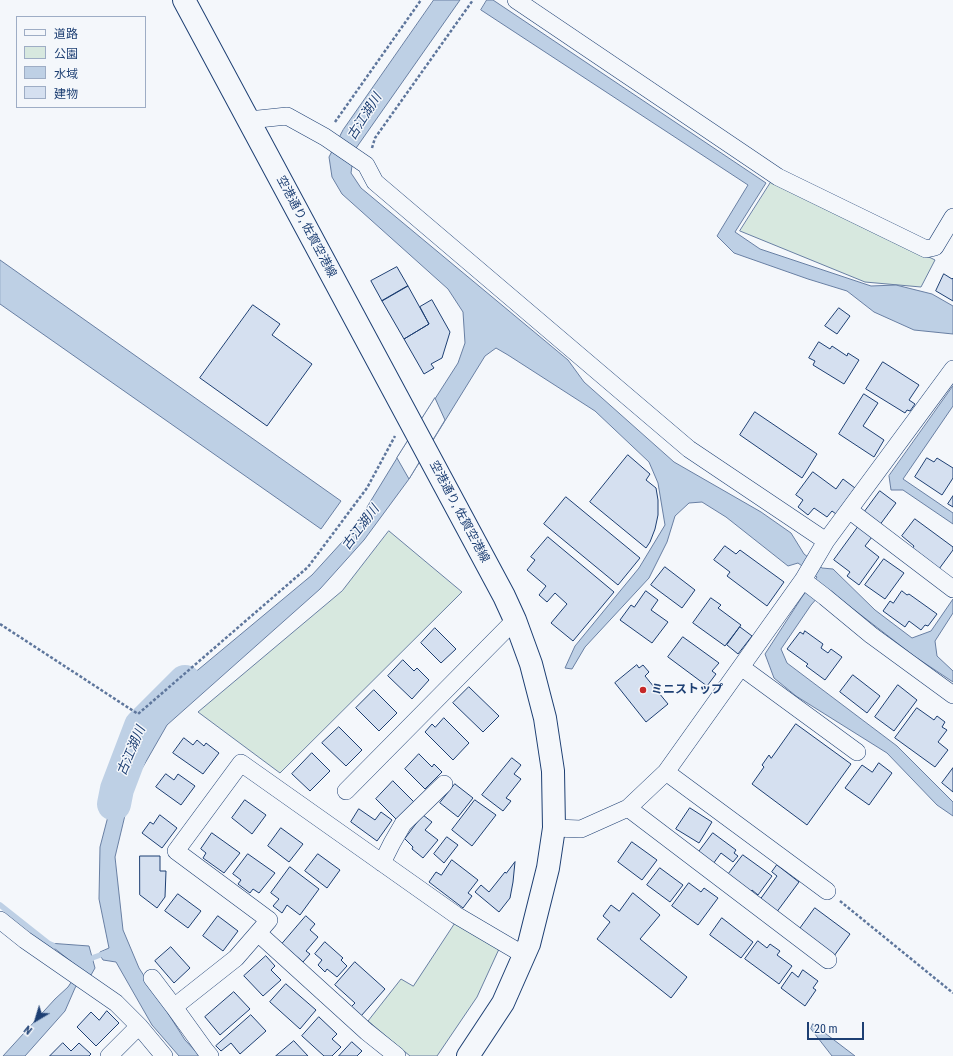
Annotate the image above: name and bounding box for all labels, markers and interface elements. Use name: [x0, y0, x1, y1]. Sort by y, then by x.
legend: [16, 16, 146, 108]
text: 道路: [54, 27, 78, 41]
text: 公園: [54, 47, 78, 61]
text: 水域: [54, 67, 78, 81]
text: 建物: [54, 87, 78, 101]
water label: 古江湖川: [345, 91, 385, 143]
street label: 空港通り, 佐賀空港線: [273, 174, 339, 280]
street label: 空港通り, 佐賀空港線: [426, 459, 492, 565]
water label: 古江湖川: [339, 503, 383, 553]
place label: ミニストップ: [651, 683, 723, 697]
marker: ミニストップ: [638, 685, 648, 695]
water label: 古江湖川: [115, 724, 149, 778]
north arrow: [16, 1000, 56, 1040]
scale bar: [809, 1014, 866, 1040]
text: 20 m: [814, 1022, 838, 1036]
text: N: [22, 1023, 35, 1037]

